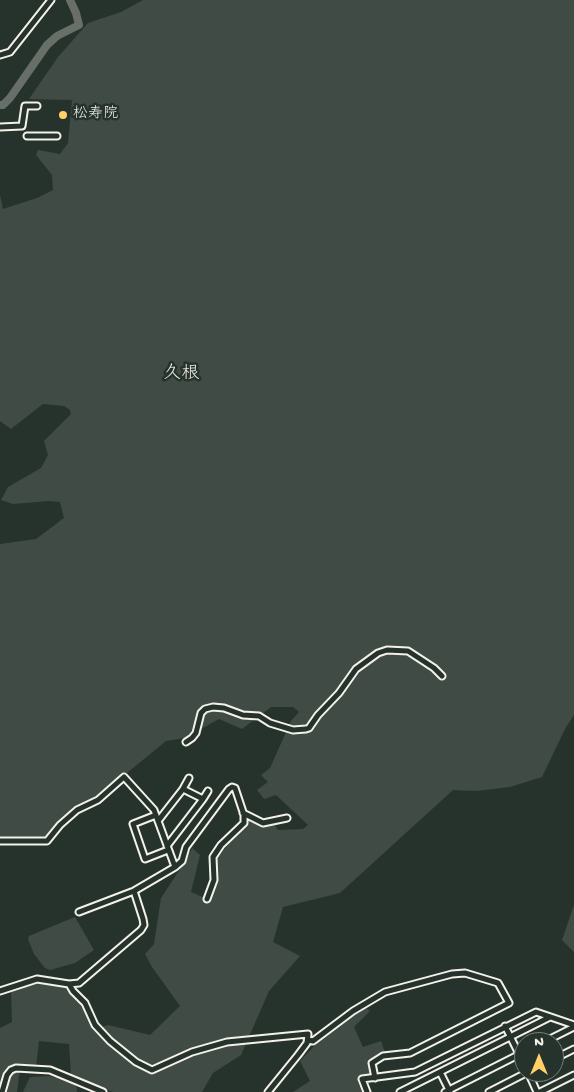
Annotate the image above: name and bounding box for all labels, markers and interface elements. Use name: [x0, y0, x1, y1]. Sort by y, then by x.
place label: 松寿院: [73, 106, 118, 124]
marker: 松寿院: [57, 109, 69, 121]
district label: 久根: [163, 364, 199, 386]
north arrow: [514, 1032, 564, 1082]
text: N: [534, 1034, 544, 1051]

